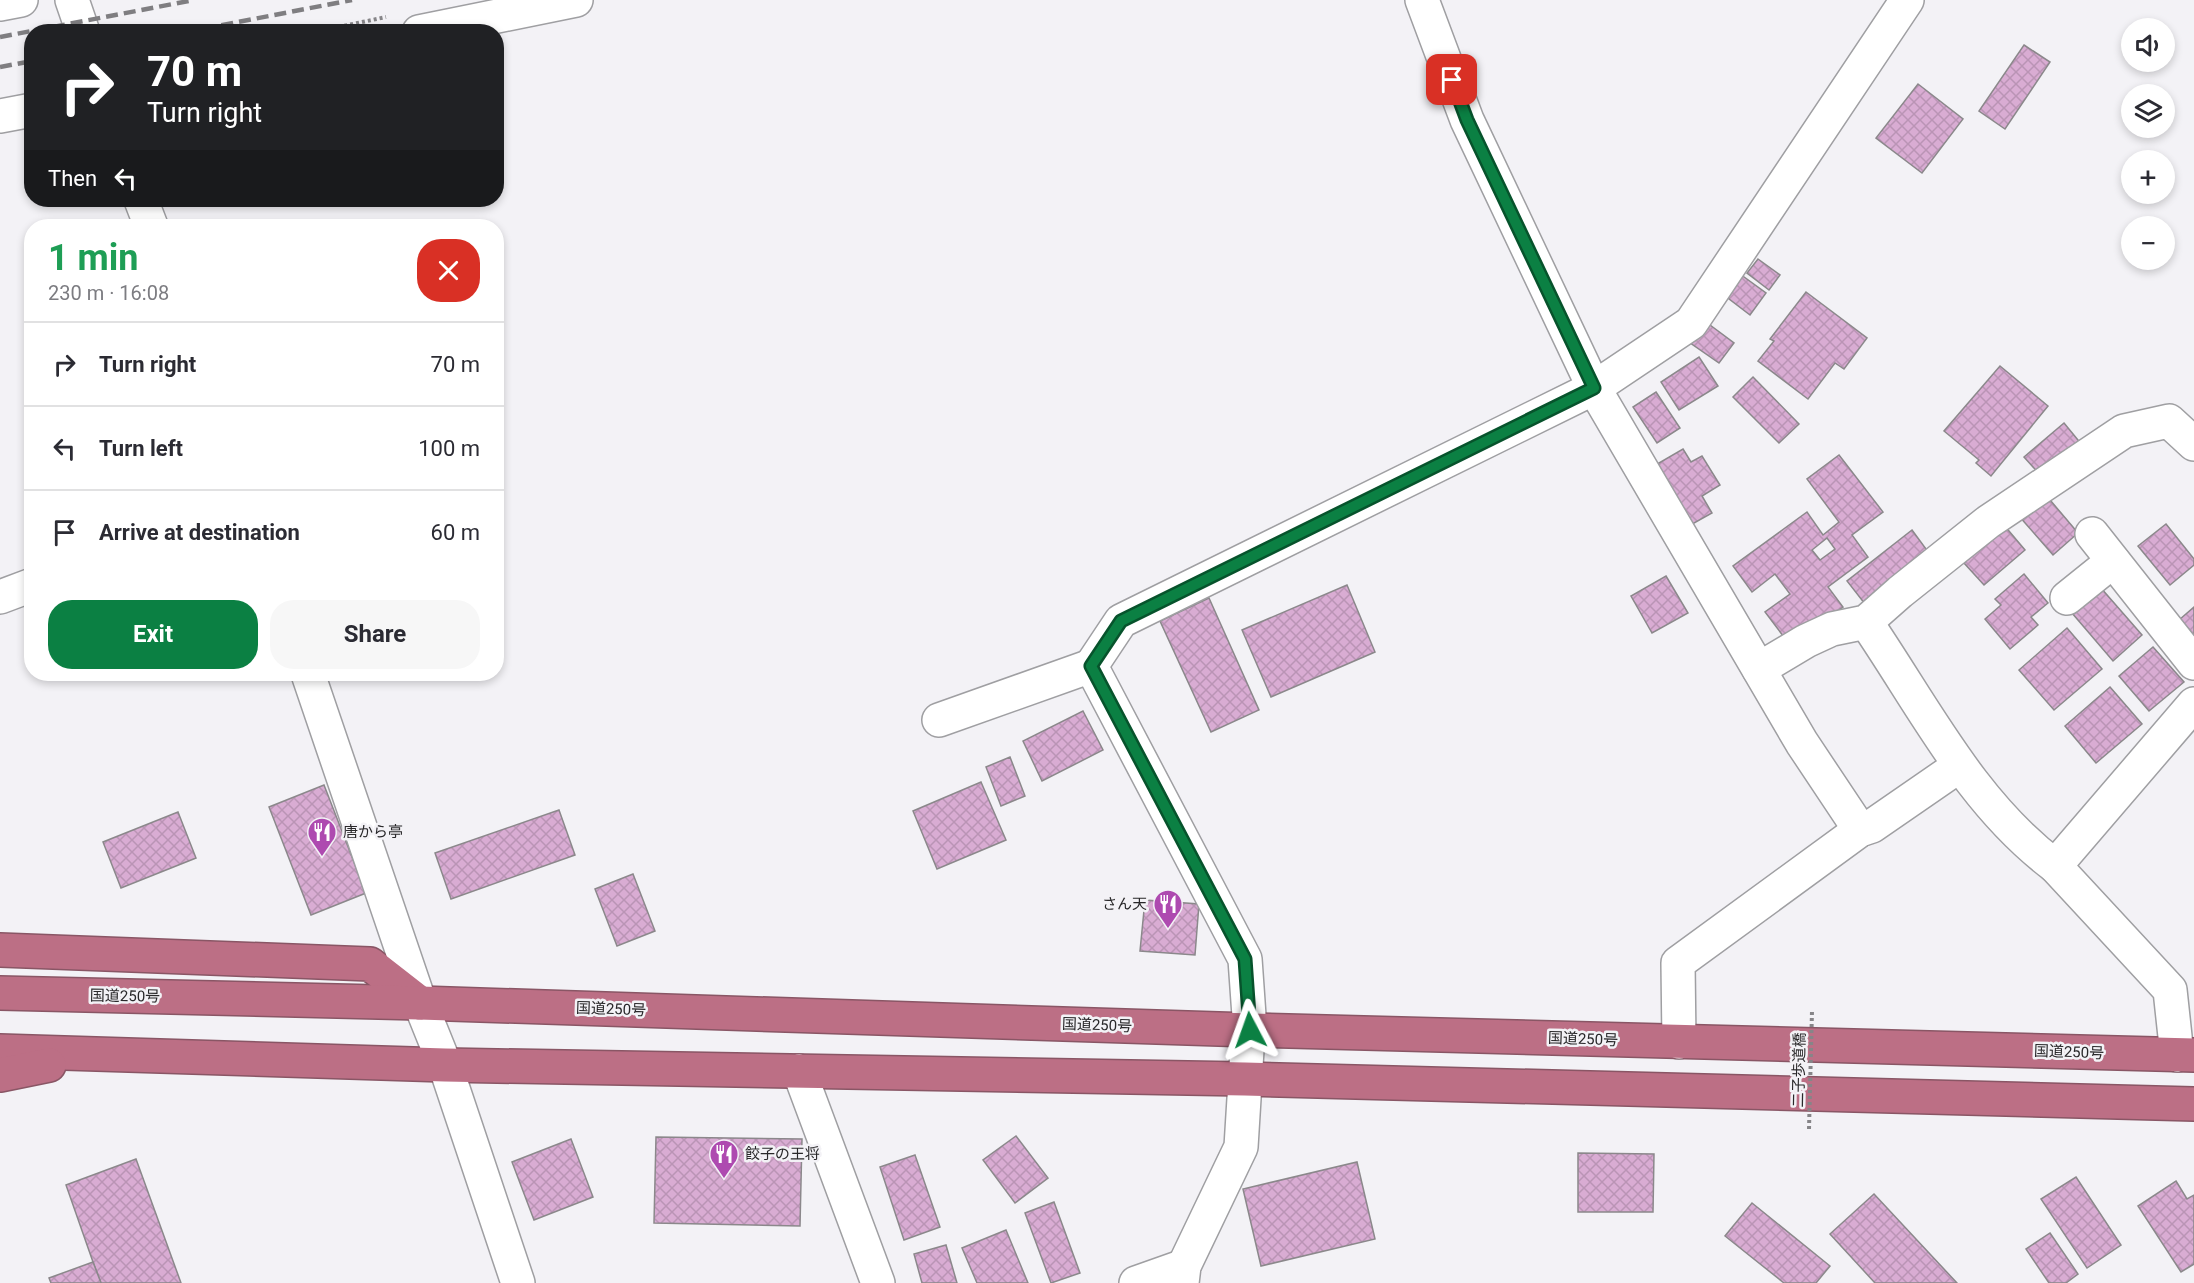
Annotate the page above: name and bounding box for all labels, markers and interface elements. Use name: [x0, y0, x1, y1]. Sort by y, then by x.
map controls: [2121, 18, 2175, 270]
button: sound: [2121, 18, 2175, 72]
text: 70 m: [147, 47, 242, 96]
icon: right: [48, 48, 126, 126]
pin: [1426, 54, 1477, 105]
icon: arrive: [1435, 63, 1468, 96]
button: layers: [2121, 84, 2175, 138]
text: Turn right: [147, 97, 262, 129]
button: +: [2121, 150, 2175, 204]
icon: left: [109, 162, 142, 195]
text: Then: [48, 166, 97, 191]
button: −: [2121, 216, 2175, 270]
text: 1 min: [48, 237, 139, 279]
button: close: [417, 239, 480, 302]
text: 230 m · 16:08: [48, 281, 169, 305]
icon: right: [48, 348, 81, 381]
text: Turn right: [99, 352, 196, 377]
text: 70 m: [431, 352, 480, 377]
icon: left: [48, 432, 81, 465]
text: Turn left: [99, 436, 183, 461]
text: 100 m: [418, 436, 480, 461]
icon: arrive: [48, 516, 81, 549]
text: Arrive at destination: [99, 520, 300, 545]
text: 60 m: [431, 520, 480, 545]
button: Exit: [48, 600, 258, 669]
button: Share: [270, 600, 480, 669]
restaurant icon: 唐から亭: [306, 816, 338, 858]
place label: 唐から亭: [343, 823, 403, 841]
restaurant icon: さん天: [1152, 888, 1184, 930]
place label: さん天: [1102, 895, 1147, 913]
street label: 国道250号: [90, 986, 160, 1006]
position arrow: [1218, 998, 1282, 1062]
street label: 国道250号: [576, 999, 646, 1019]
street label: 国道250号: [1062, 1015, 1132, 1035]
street label: 国道250号: [1548, 1029, 1618, 1049]
street label: 二子歩道橋: [1789, 1032, 1809, 1108]
street label: 国道250号: [2034, 1042, 2104, 1062]
restaurant icon: 餃子の王将: [708, 1138, 740, 1180]
place label: 餃子の王将: [745, 1145, 820, 1163]

